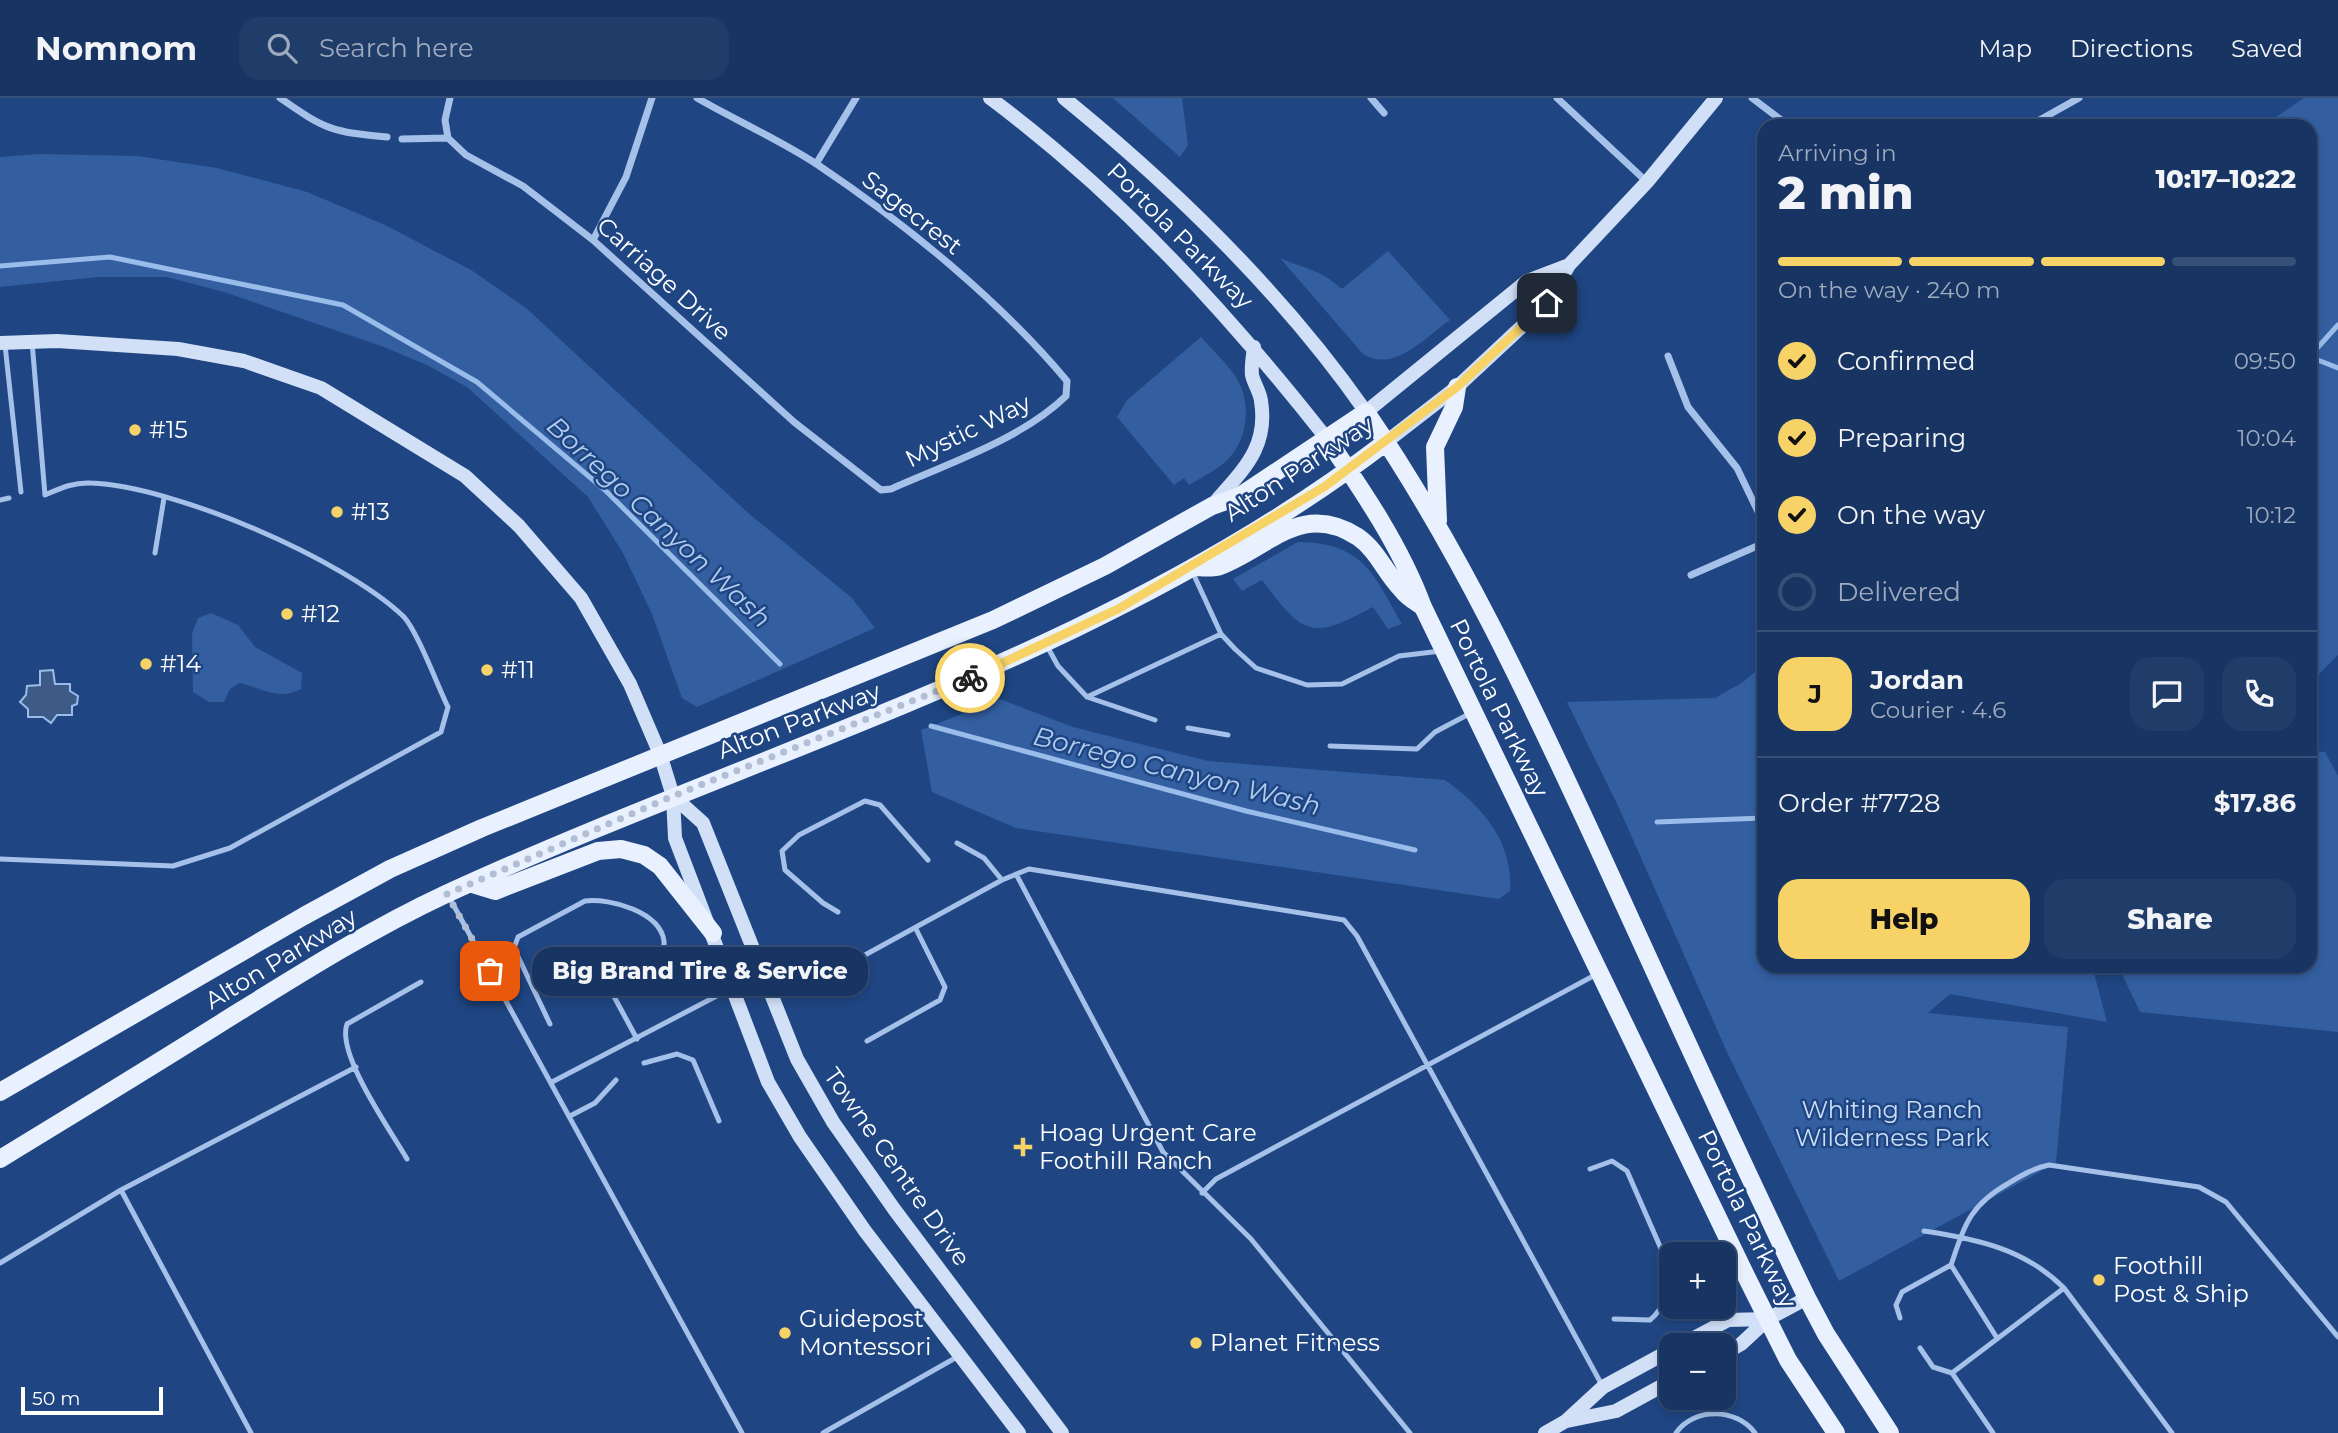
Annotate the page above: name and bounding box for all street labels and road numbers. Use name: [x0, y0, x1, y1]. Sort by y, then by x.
street label: Portola Parkway: [1101, 157, 1259, 315]
street label: Sagecrest: [857, 165, 968, 261]
street label: Carriage Drive: [591, 211, 737, 346]
street label: Mystic Way: [901, 388, 1035, 473]
street label: Alton Parkway: [1219, 410, 1379, 528]
street label: Portola Parkway: [1444, 614, 1555, 802]
street label: Alton Parkway: [713, 676, 884, 765]
street label: Alton Parkway: [200, 902, 362, 1015]
street label: Towne Centre Drive: [818, 1062, 977, 1271]
street label: Portola Parkway: [1692, 1125, 1803, 1313]

